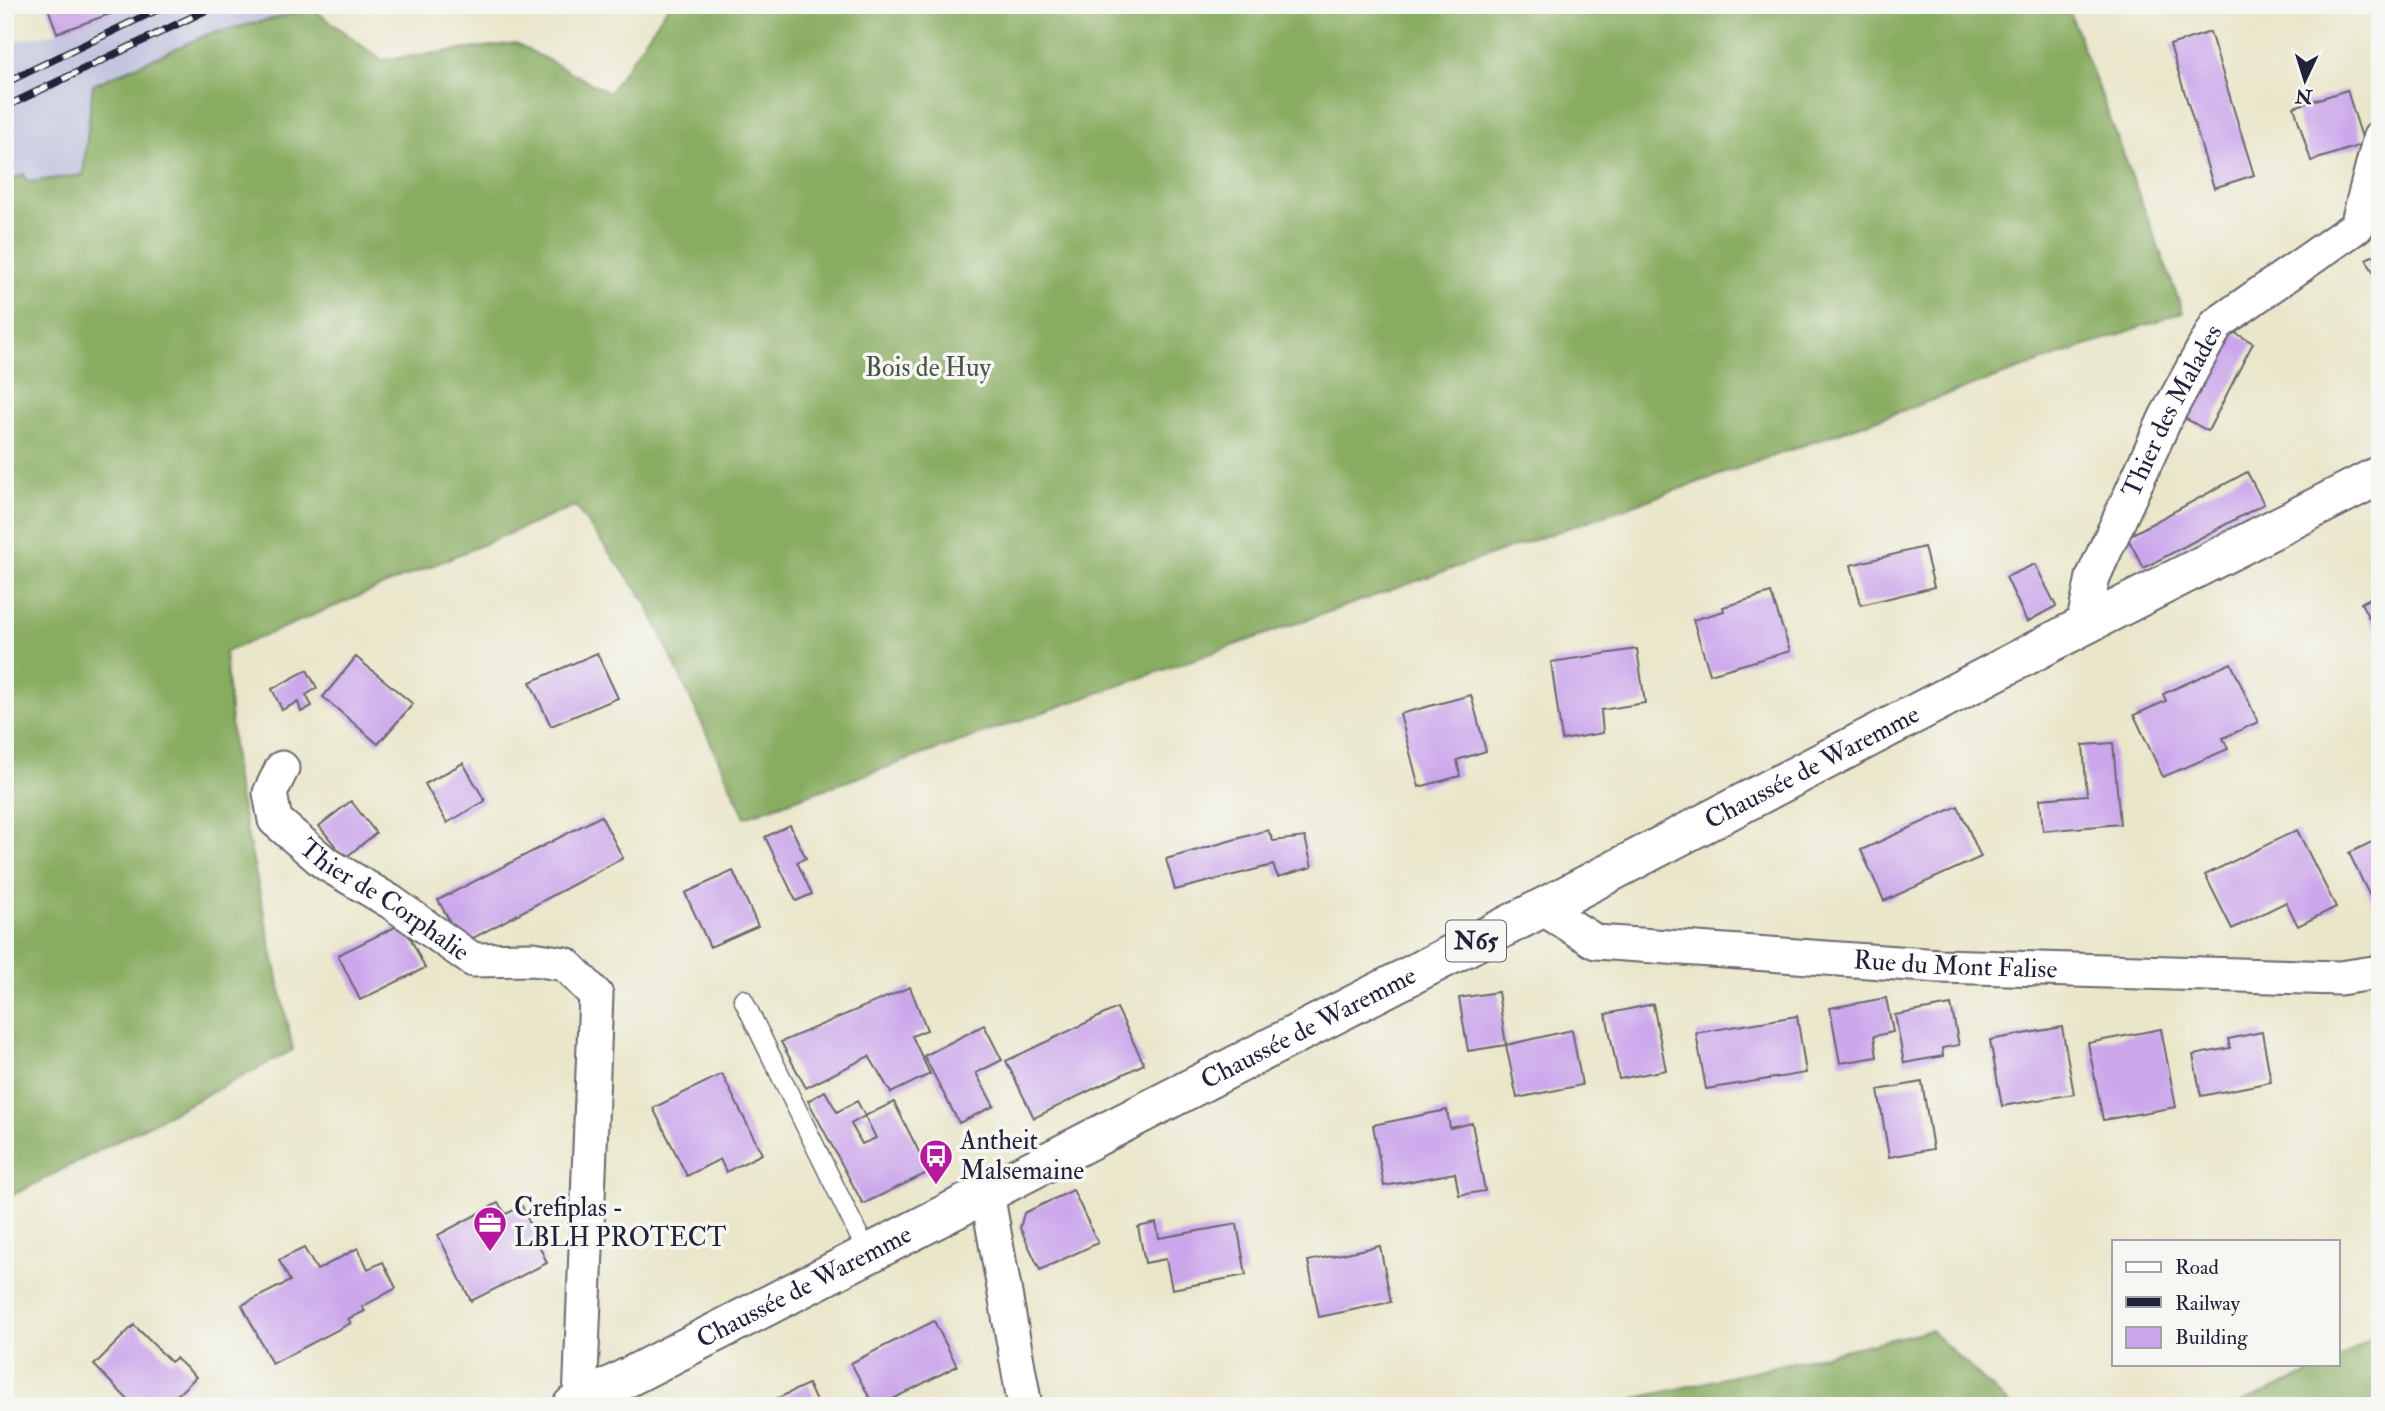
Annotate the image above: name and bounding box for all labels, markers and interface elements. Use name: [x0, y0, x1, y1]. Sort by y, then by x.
north arrow: [2270, 46, 2340, 116]
text: N: [2294, 83, 2314, 109]
street label: Thier des Malades: [2115, 319, 2230, 502]
park label: Bois de Huy: [865, 352, 991, 384]
street label: Chaussée de Waremme: [1699, 698, 1925, 836]
street label: Thier de Corphalie: [292, 832, 476, 968]
road number: N65: [1446, 920, 1506, 961]
street label: Rue du Mont Falise: [1852, 944, 2058, 986]
street label: Chaussée de Waremme: [1196, 959, 1422, 1096]
place label: Antheit Malsemaine: [959, 1125, 1084, 1187]
bus stop icon: Antheit Malsemaine: [917, 1137, 955, 1186]
place label: Crefiplas - LBLH PROTECT: [514, 1192, 726, 1254]
office icon: Crefiplas - LBLH PROTECT: [471, 1204, 509, 1253]
street label: Chaussée de Waremme: [691, 1218, 917, 1355]
legend: [2112, 1240, 2340, 1366]
text: Road: [2175, 1254, 2220, 1281]
text: Railway: [2175, 1290, 2241, 1317]
text: Building: [2175, 1324, 2248, 1351]

